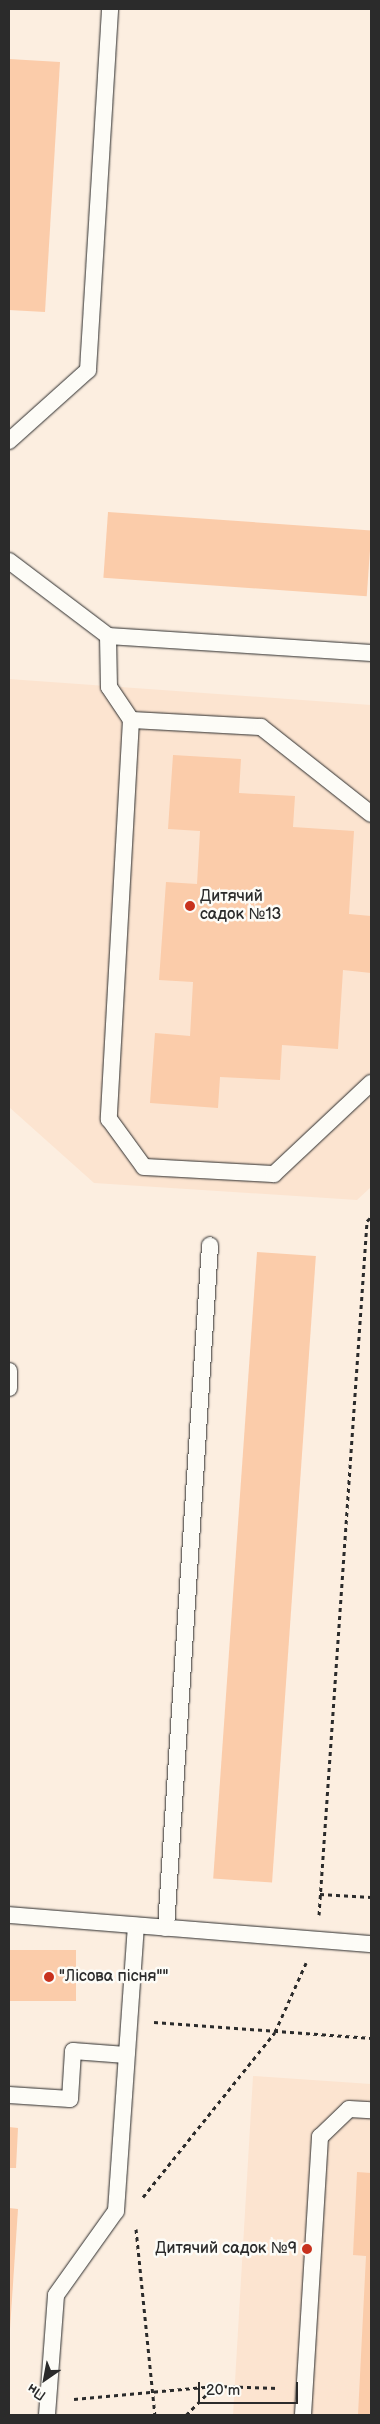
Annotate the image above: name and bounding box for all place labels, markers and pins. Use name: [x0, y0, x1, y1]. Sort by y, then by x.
place label: Дитячий садок №13: [200, 887, 281, 925]
marker: Дитячий садок №13: [184, 900, 196, 912]
place label: "Лісова пісня"": [59, 1967, 168, 1987]
marker: "Лісова пісня"": [43, 1971, 55, 1983]
place label: Дитячий садок №9: [155, 2239, 297, 2259]
marker: Дитячий садок №9: [301, 2243, 313, 2255]

